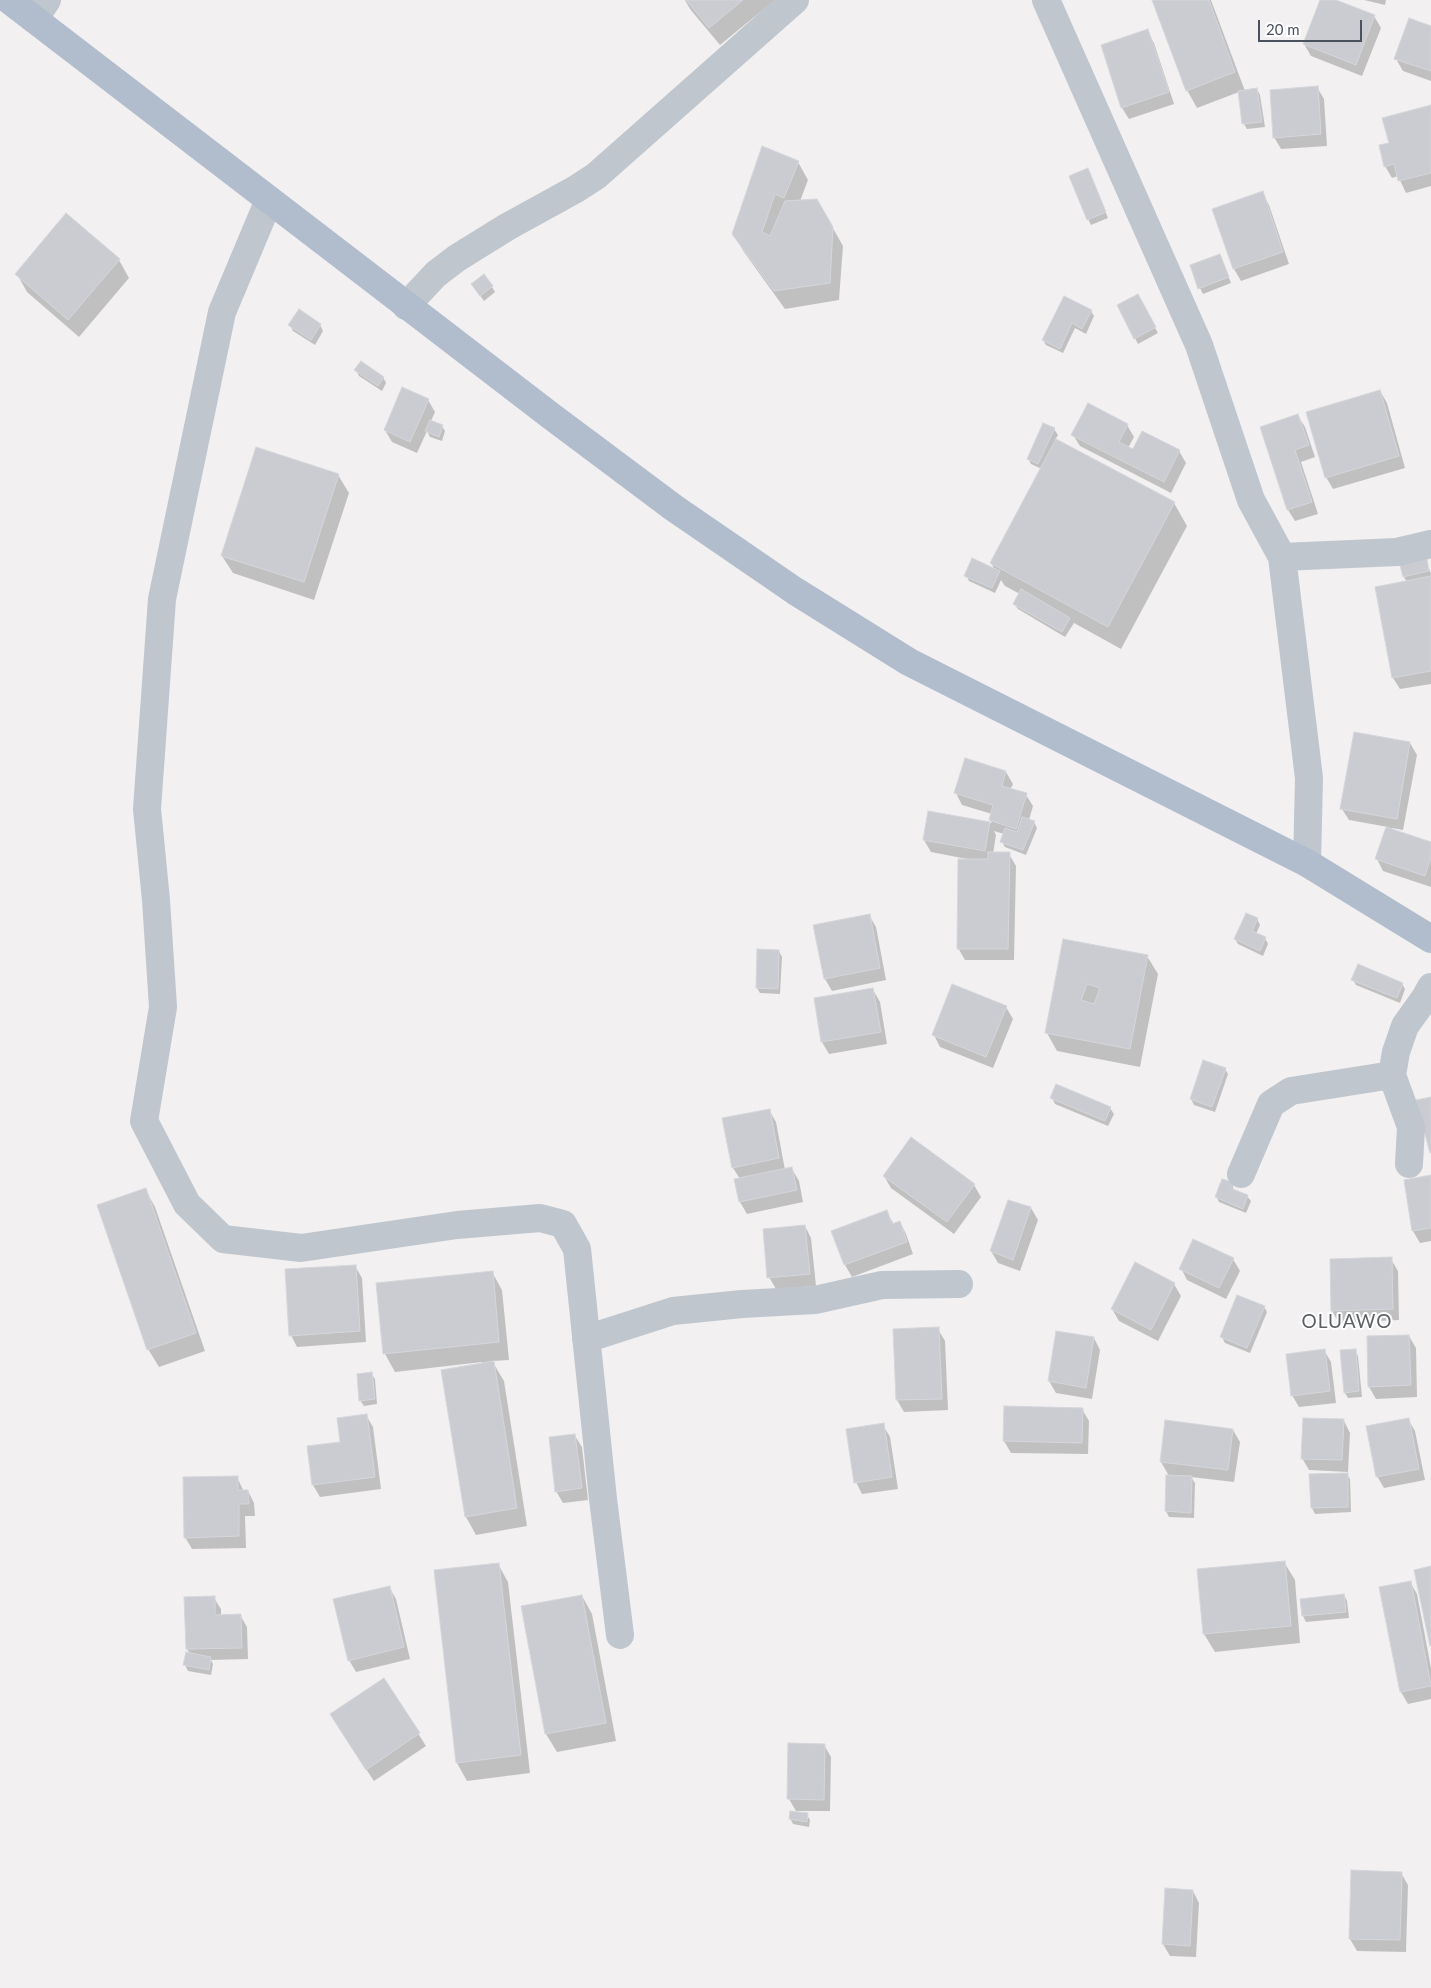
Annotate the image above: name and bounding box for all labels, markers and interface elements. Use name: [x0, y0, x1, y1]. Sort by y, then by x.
scale bar: [1261, 10, 1365, 42]
text: 20 m: [1266, 20, 1300, 38]
district label: OLUAWO: [1301, 1311, 1393, 1333]

